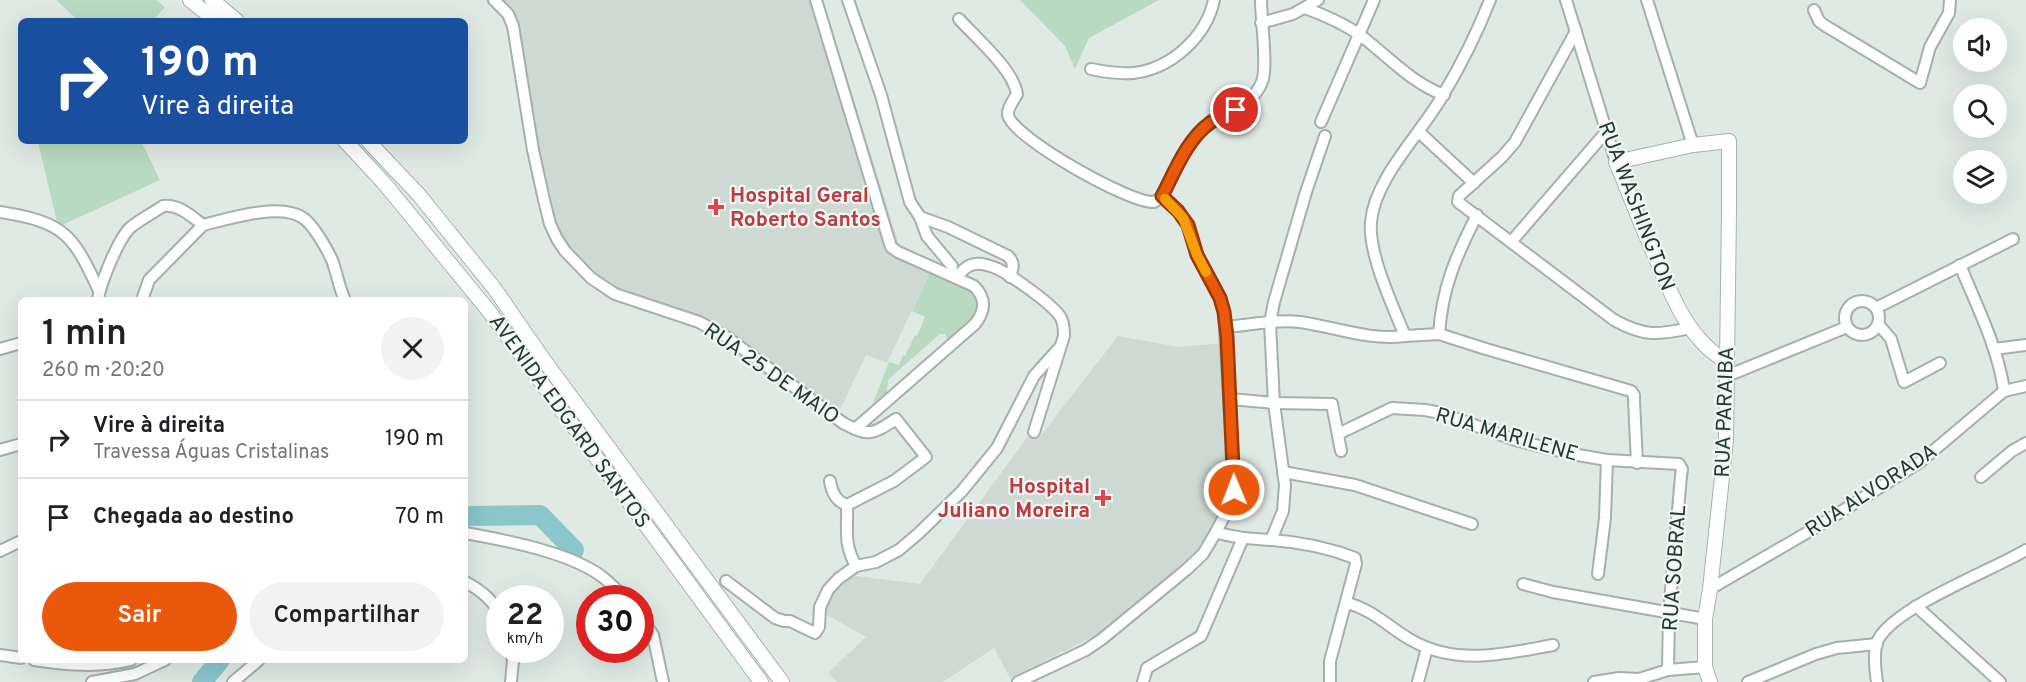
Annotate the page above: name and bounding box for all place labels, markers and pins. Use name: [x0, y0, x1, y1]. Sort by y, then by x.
pin: [1210, 84, 1261, 135]
place label: Hospital Geral Roberto Santos: [730, 183, 881, 234]
marker: Hospital Geral Roberto Santos: [707, 198, 725, 216]
place label: Hospital Juliano Moreira: [938, 474, 1090, 525]
marker: Hospital Juliano Moreira: [1094, 489, 1112, 507]

